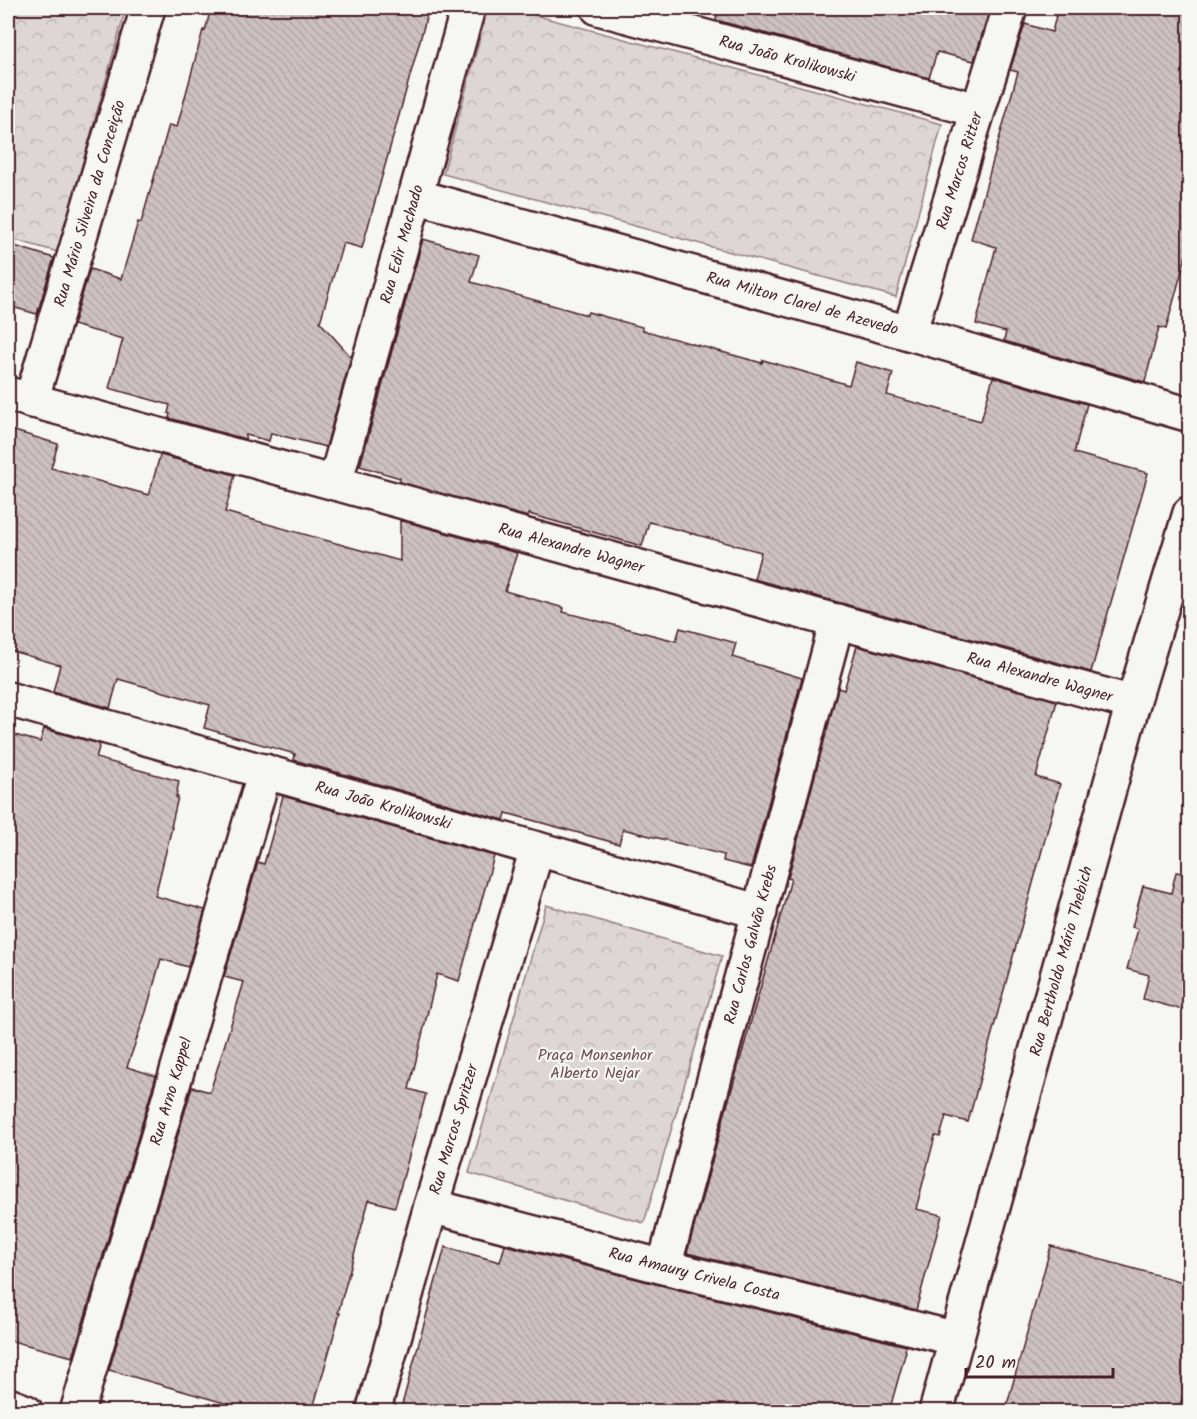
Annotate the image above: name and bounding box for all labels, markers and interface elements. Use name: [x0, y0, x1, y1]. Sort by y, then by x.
street label: Rua João Krolikowski: [716, 29, 859, 90]
street label: Rua Mário Silveira da Conceição: [47, 97, 132, 310]
street label: Rua Marcos Ritter: [929, 107, 990, 233]
street label: Rua Edir Machado: [373, 182, 430, 307]
street label: Rua Milton Clarel de Azevedo: [703, 265, 901, 342]
street label: Rua Alexandre Wagner: [496, 516, 649, 581]
street label: Rua Alexandre Wagner: [964, 645, 1117, 710]
street label: Rua João Krolikowski: [312, 774, 455, 837]
street label: Rua Carlos Galvão Krebs: [717, 862, 784, 1027]
street label: Rua Bertholdo Mário Thebich: [1023, 863, 1100, 1059]
street label: Rua Arno Kappel: [143, 1034, 199, 1149]
park label: Praça Monsenhor Alberto Nejar: [538, 1043, 654, 1086]
street label: Rua Marcos Spritzer: [423, 1059, 485, 1198]
street label: Rua Amaury Crivela Costa: [606, 1241, 783, 1308]
scale bar: [966, 1341, 1113, 1379]
text: 20 m: [975, 1349, 1016, 1378]

